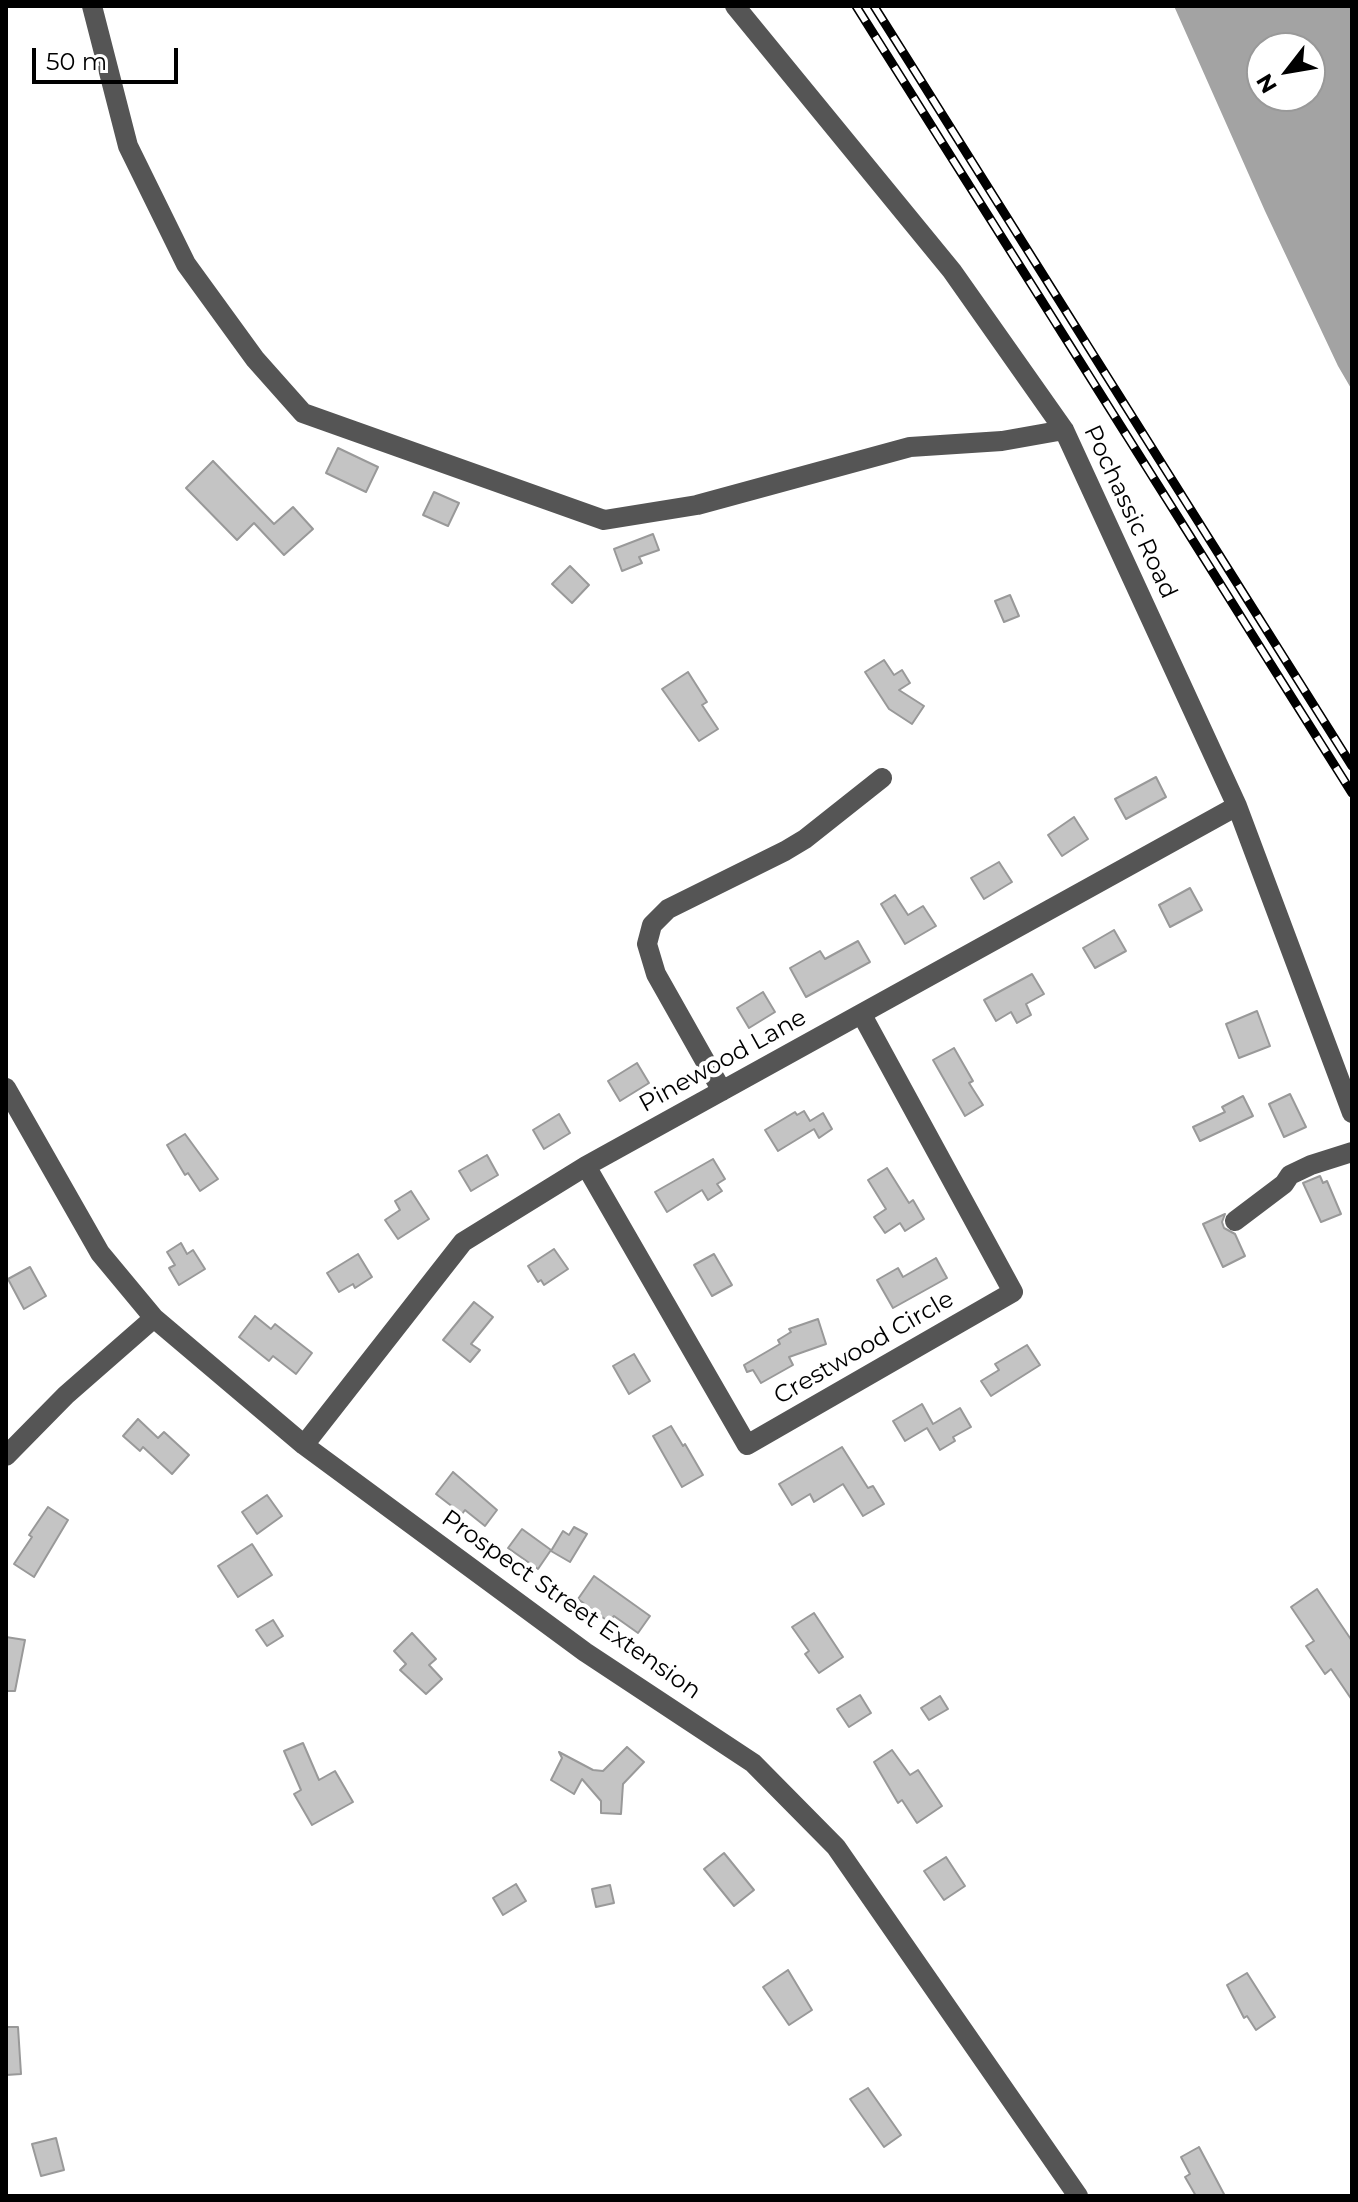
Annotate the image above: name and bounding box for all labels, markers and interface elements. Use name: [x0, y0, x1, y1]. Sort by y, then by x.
scale bar: [36, 32, 182, 82]
north arrow: [1246, 32, 1326, 112]
text: 50 m: [46, 47, 107, 76]
text: N: [1251, 69, 1283, 98]
street label: Pochassic Road: [1077, 421, 1183, 603]
street label: Pinewood Lane: [634, 1003, 812, 1119]
street label: Crestwood Circle: [769, 1285, 959, 1411]
street label: Prospect Street Extension: [436, 1504, 706, 1706]

